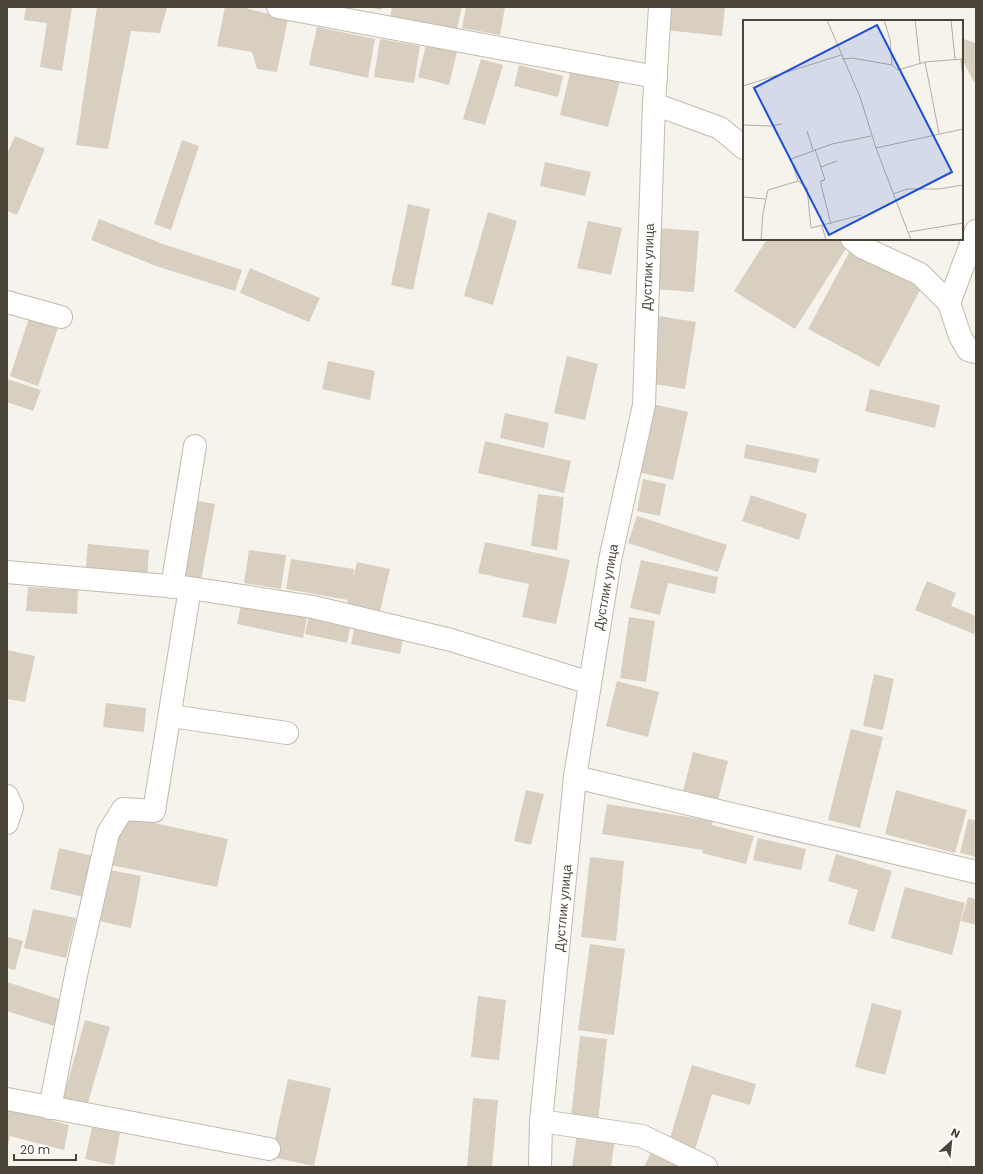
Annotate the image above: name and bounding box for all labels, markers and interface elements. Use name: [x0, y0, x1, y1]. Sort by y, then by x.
inset map: [743, 20, 963, 240]
street label: Дустлик улица: [637, 222, 659, 311]
street label: Дустлик улица: [589, 542, 623, 632]
street label: Дустлик улица: [550, 863, 576, 952]
north arrow: [931, 1122, 971, 1162]
text: N: [948, 1124, 963, 1142]
scale bar: [14, 1136, 76, 1162]
text: 20 m: [20, 1141, 50, 1158]

